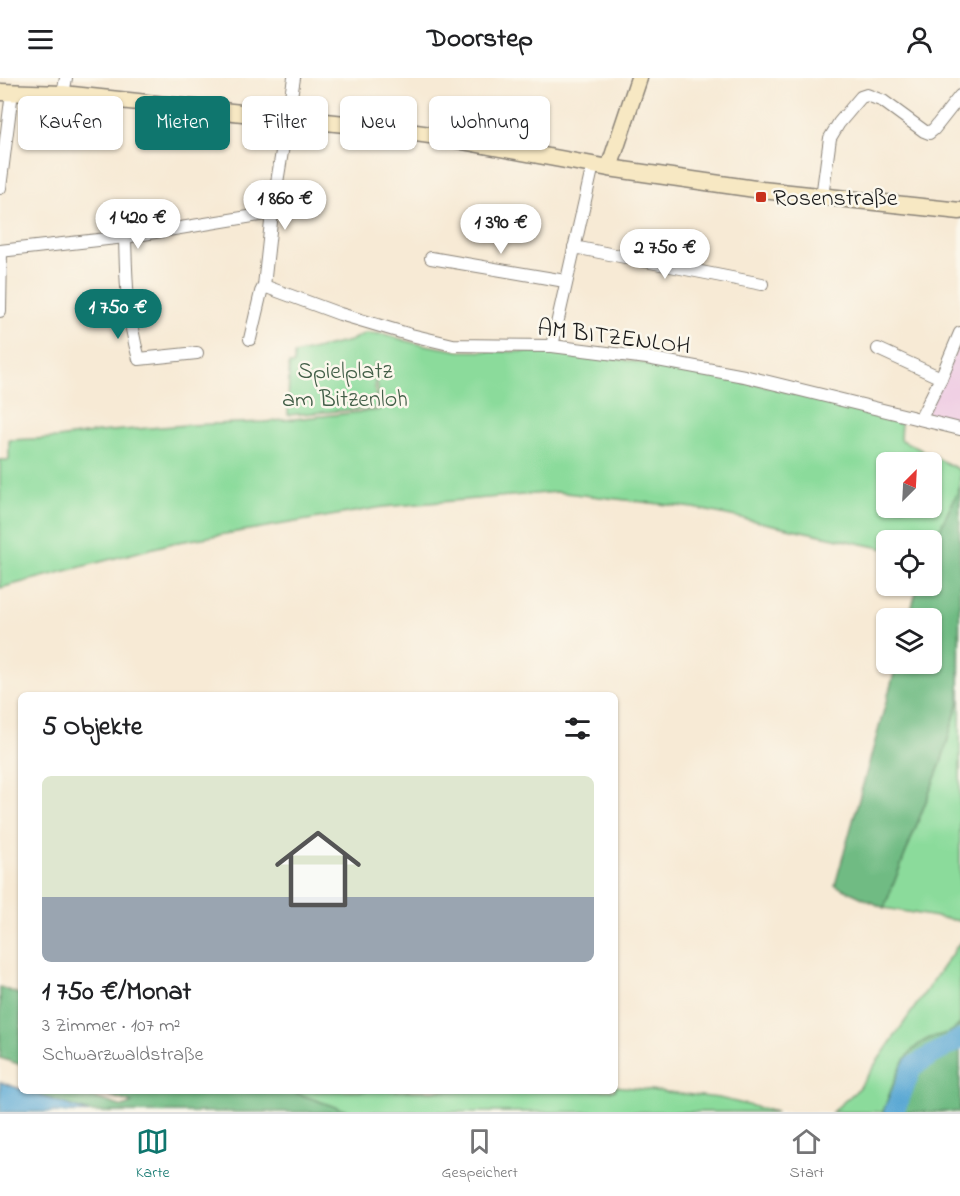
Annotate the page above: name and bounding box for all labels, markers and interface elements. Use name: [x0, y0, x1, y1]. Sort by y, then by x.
text: Doorstep: [427, 20, 533, 59]
icon: menu: [24, 23, 57, 56]
icon: person: [903, 23, 936, 56]
chip: Kaufen: [18, 96, 123, 150]
chip: Mieten: [135, 96, 230, 150]
chip: Filter: [242, 96, 328, 150]
chip: Neu: [340, 96, 417, 150]
chip: Wohnung: [429, 96, 550, 150]
pin: 1 860 €: [230, 180, 340, 231]
place label: Rosenstraße: [773, 182, 898, 217]
text: 1 860 €: [257, 185, 313, 214]
marker: Rosenstraße: [754, 190, 768, 204]
pin: 1 420 €: [83, 199, 193, 250]
text: 1 420 €: [109, 204, 167, 233]
pin: 1 390 €: [446, 204, 556, 255]
text: 1 390 €: [474, 209, 528, 238]
pin: 2 750 €: [610, 229, 720, 280]
text: 2 750 €: [634, 234, 696, 263]
pin: 1 750 €: [63, 289, 173, 340]
text: 1 750 €: [89, 294, 147, 323]
street label: AM BITZENLOH: [535, 312, 692, 365]
park label: Spielplatz am Bitzenloh: [282, 355, 408, 418]
north arrow: [876, 452, 942, 518]
map controls: [876, 452, 942, 674]
button: locate: [876, 530, 942, 596]
button: layers: [876, 608, 942, 674]
text: 5 Objekte: [42, 709, 142, 747]
icon: filters: [561, 712, 594, 745]
icon: home: [264, 815, 372, 923]
text: 1 750 €/Monat: [42, 974, 191, 1012]
text: 3 Zimmer · 107 m²: [42, 1012, 180, 1041]
text: Schwarzwaldstraße: [42, 1041, 204, 1070]
tab: Karte: [136, 1125, 170, 1185]
tab: Gespeichert: [441, 1125, 518, 1185]
tab: Start: [790, 1125, 824, 1185]

